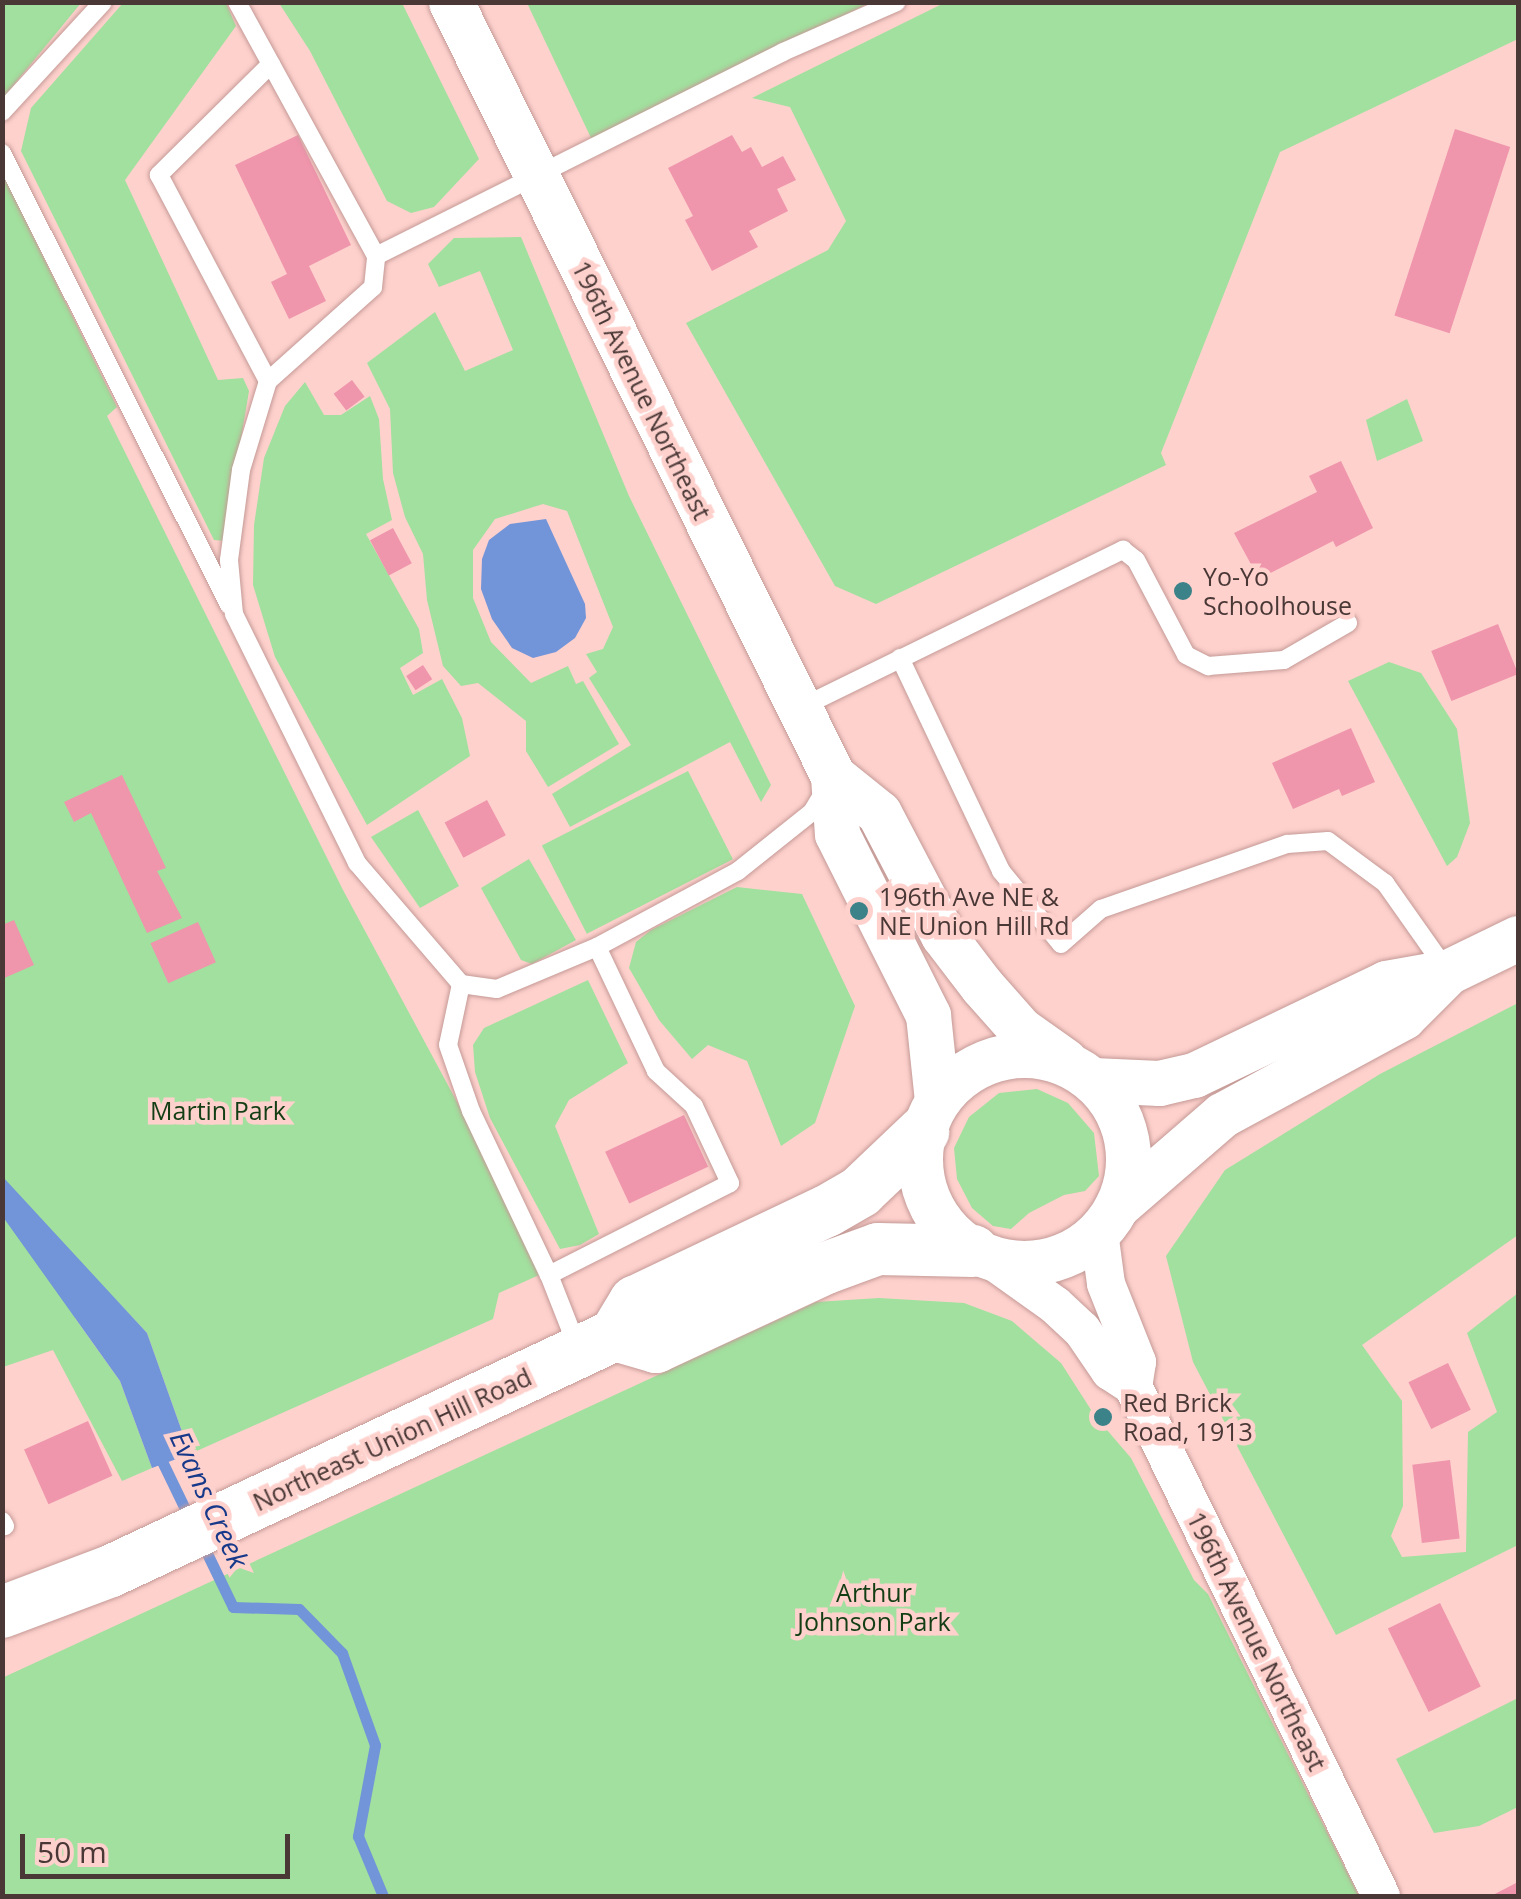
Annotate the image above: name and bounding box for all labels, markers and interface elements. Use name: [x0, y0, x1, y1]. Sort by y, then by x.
street label: 196th Avenue Northeast: [566, 256, 718, 524]
place label: Yo-Yo Schoolhouse: [1203, 562, 1352, 621]
marker: Yo-Yo Schoolhouse: [1172, 580, 1194, 602]
place label: 196th Ave NE & NE Union Hill Rd: [879, 882, 1070, 941]
marker: 196th Ave NE & NE Union Hill Rd: [848, 900, 870, 922]
park label: Martin Park: [150, 1095, 286, 1125]
street label: Northeast Union Hill Road: [248, 1361, 536, 1517]
place label: Red Brick Road, 1913: [1123, 1388, 1253, 1447]
marker: Red Brick Road, 1913: [1092, 1406, 1114, 1428]
water label: Evans Creek: [164, 1425, 256, 1573]
street label: 196th Avenue Northeast: [1181, 1507, 1333, 1775]
park label: Arthur Johnson Park: [797, 1578, 951, 1637]
scale bar: [25, 1814, 295, 1876]
text: 50 m: [37, 1831, 107, 1872]

